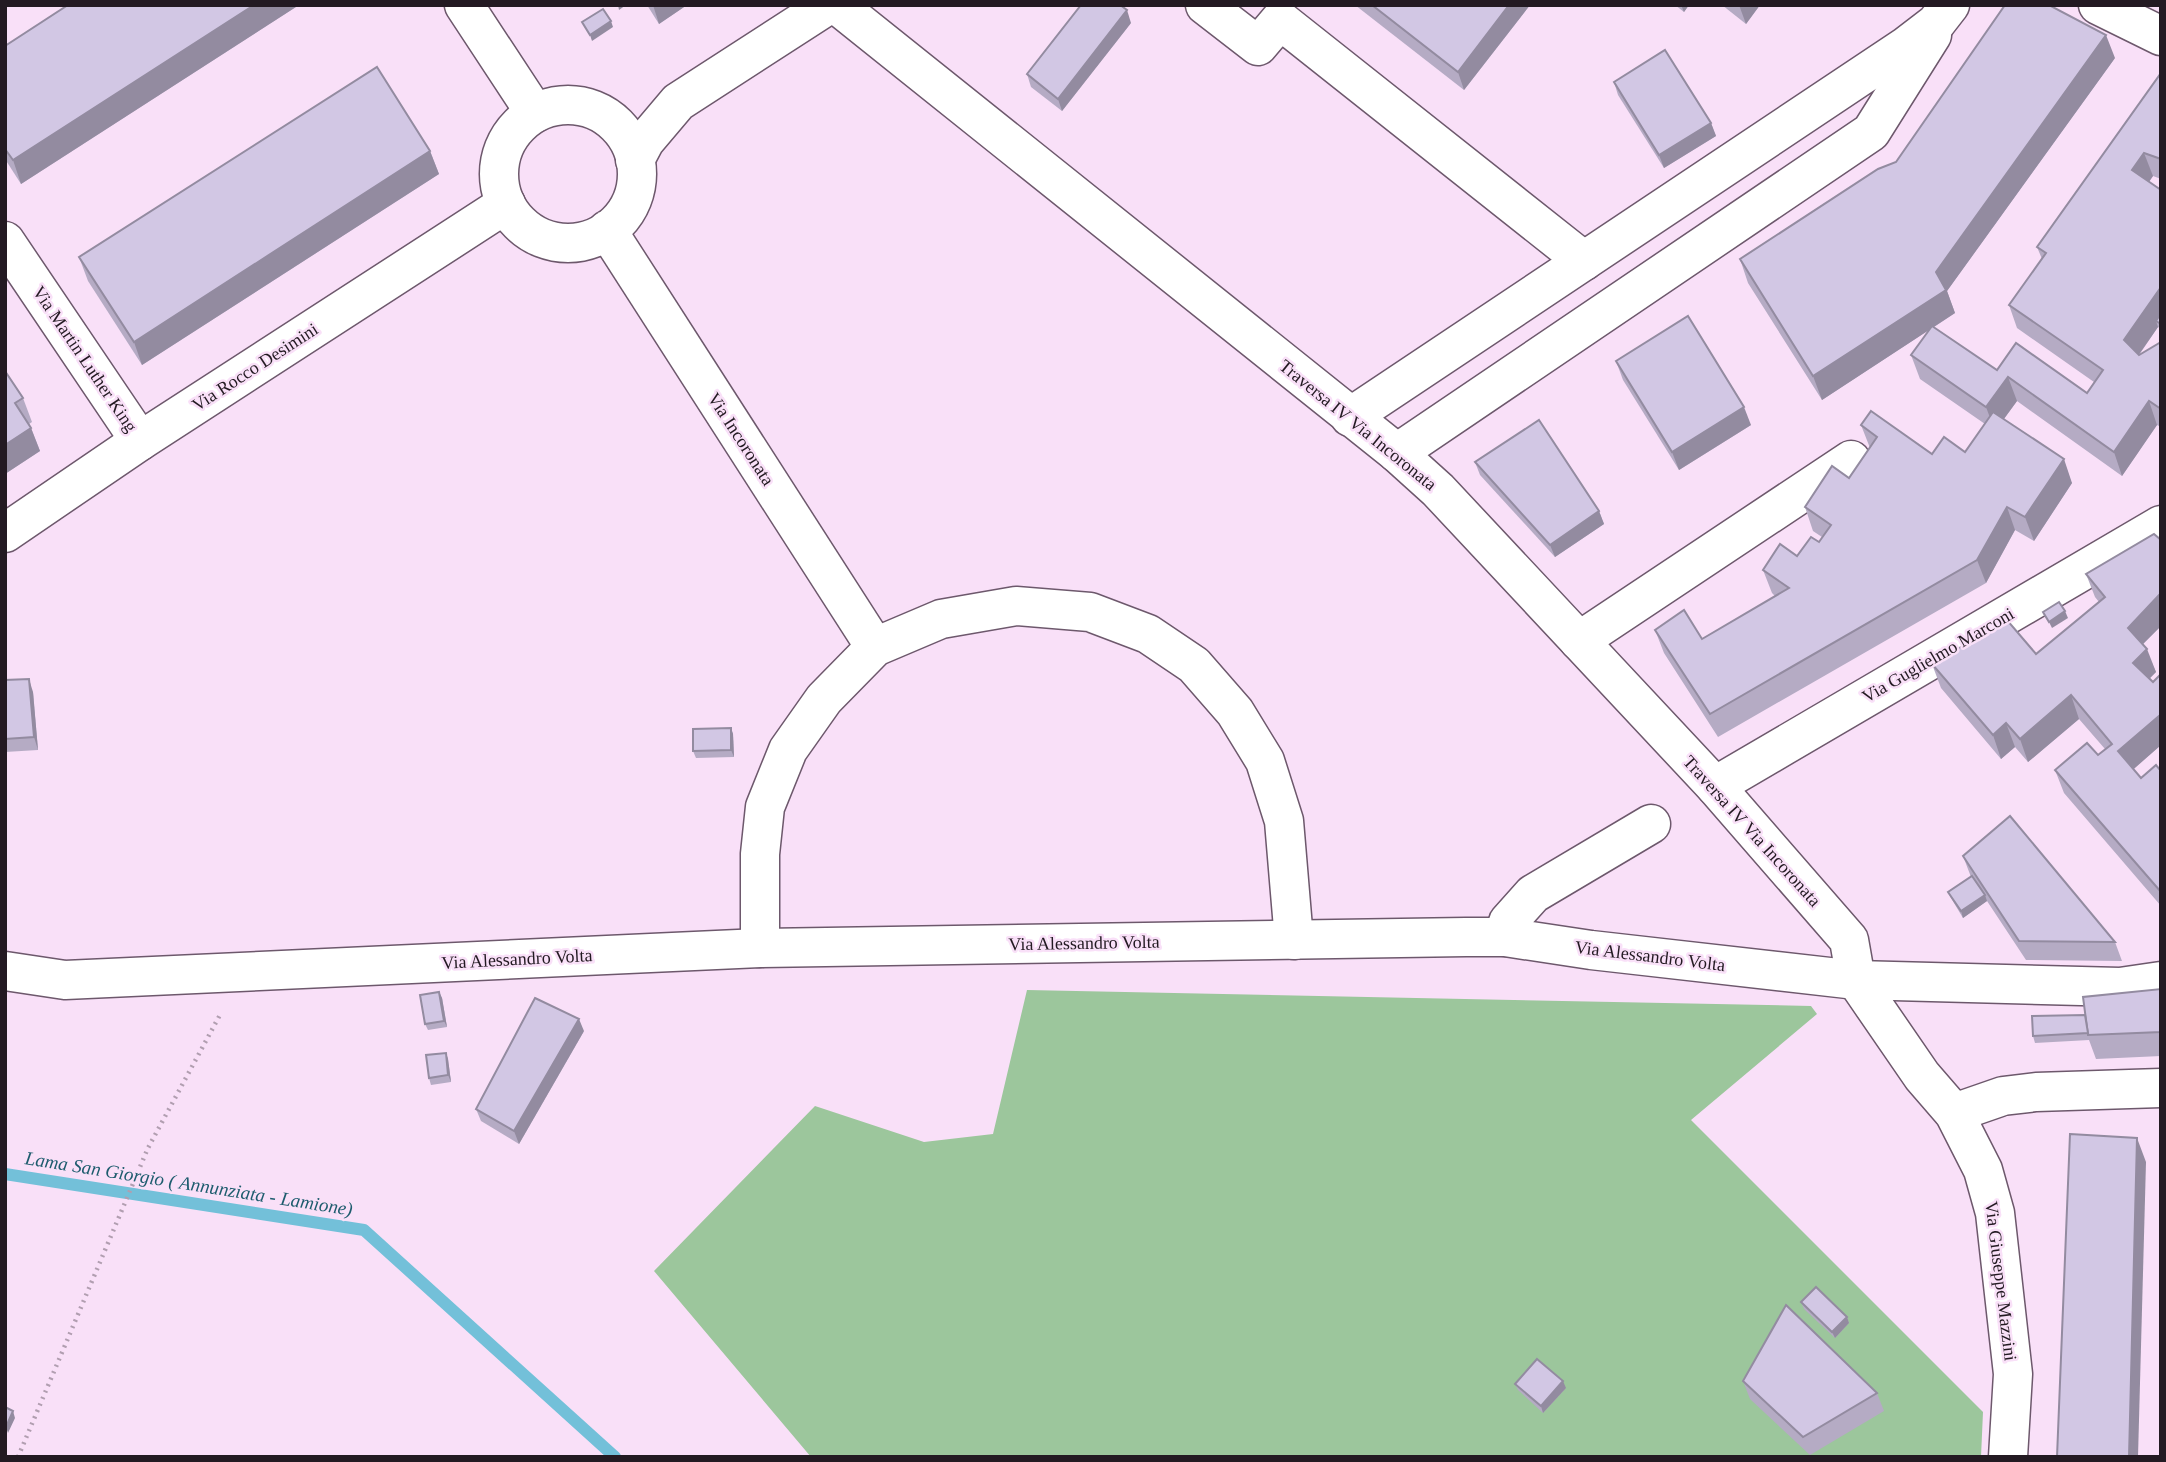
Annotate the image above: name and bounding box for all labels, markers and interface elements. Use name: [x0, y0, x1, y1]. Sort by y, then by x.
street label: Via Martin Luther King: [29, 282, 141, 436]
street label: Via Rocco Desimini: [188, 319, 322, 415]
street label: Traversa IV Via Incoronata: [1276, 356, 1440, 494]
street label: Via Incoronata: [704, 389, 778, 489]
street label: Via Guglielmo Marconi: [1859, 603, 2017, 707]
street label: Traversa IV Via Incoronata: [1679, 751, 1825, 911]
street label: Via Alessandro Volta: [1008, 932, 1160, 954]
street label: Via Alessandro Volta: [1574, 937, 1726, 975]
street label: Via Alessandro Volta: [441, 945, 593, 973]
water label: Lama San Giorgio ( Annunziata - Lamione): [22, 1147, 354, 1221]
street label: Via Giuseppe Mazzini: [1981, 1200, 2021, 1362]

